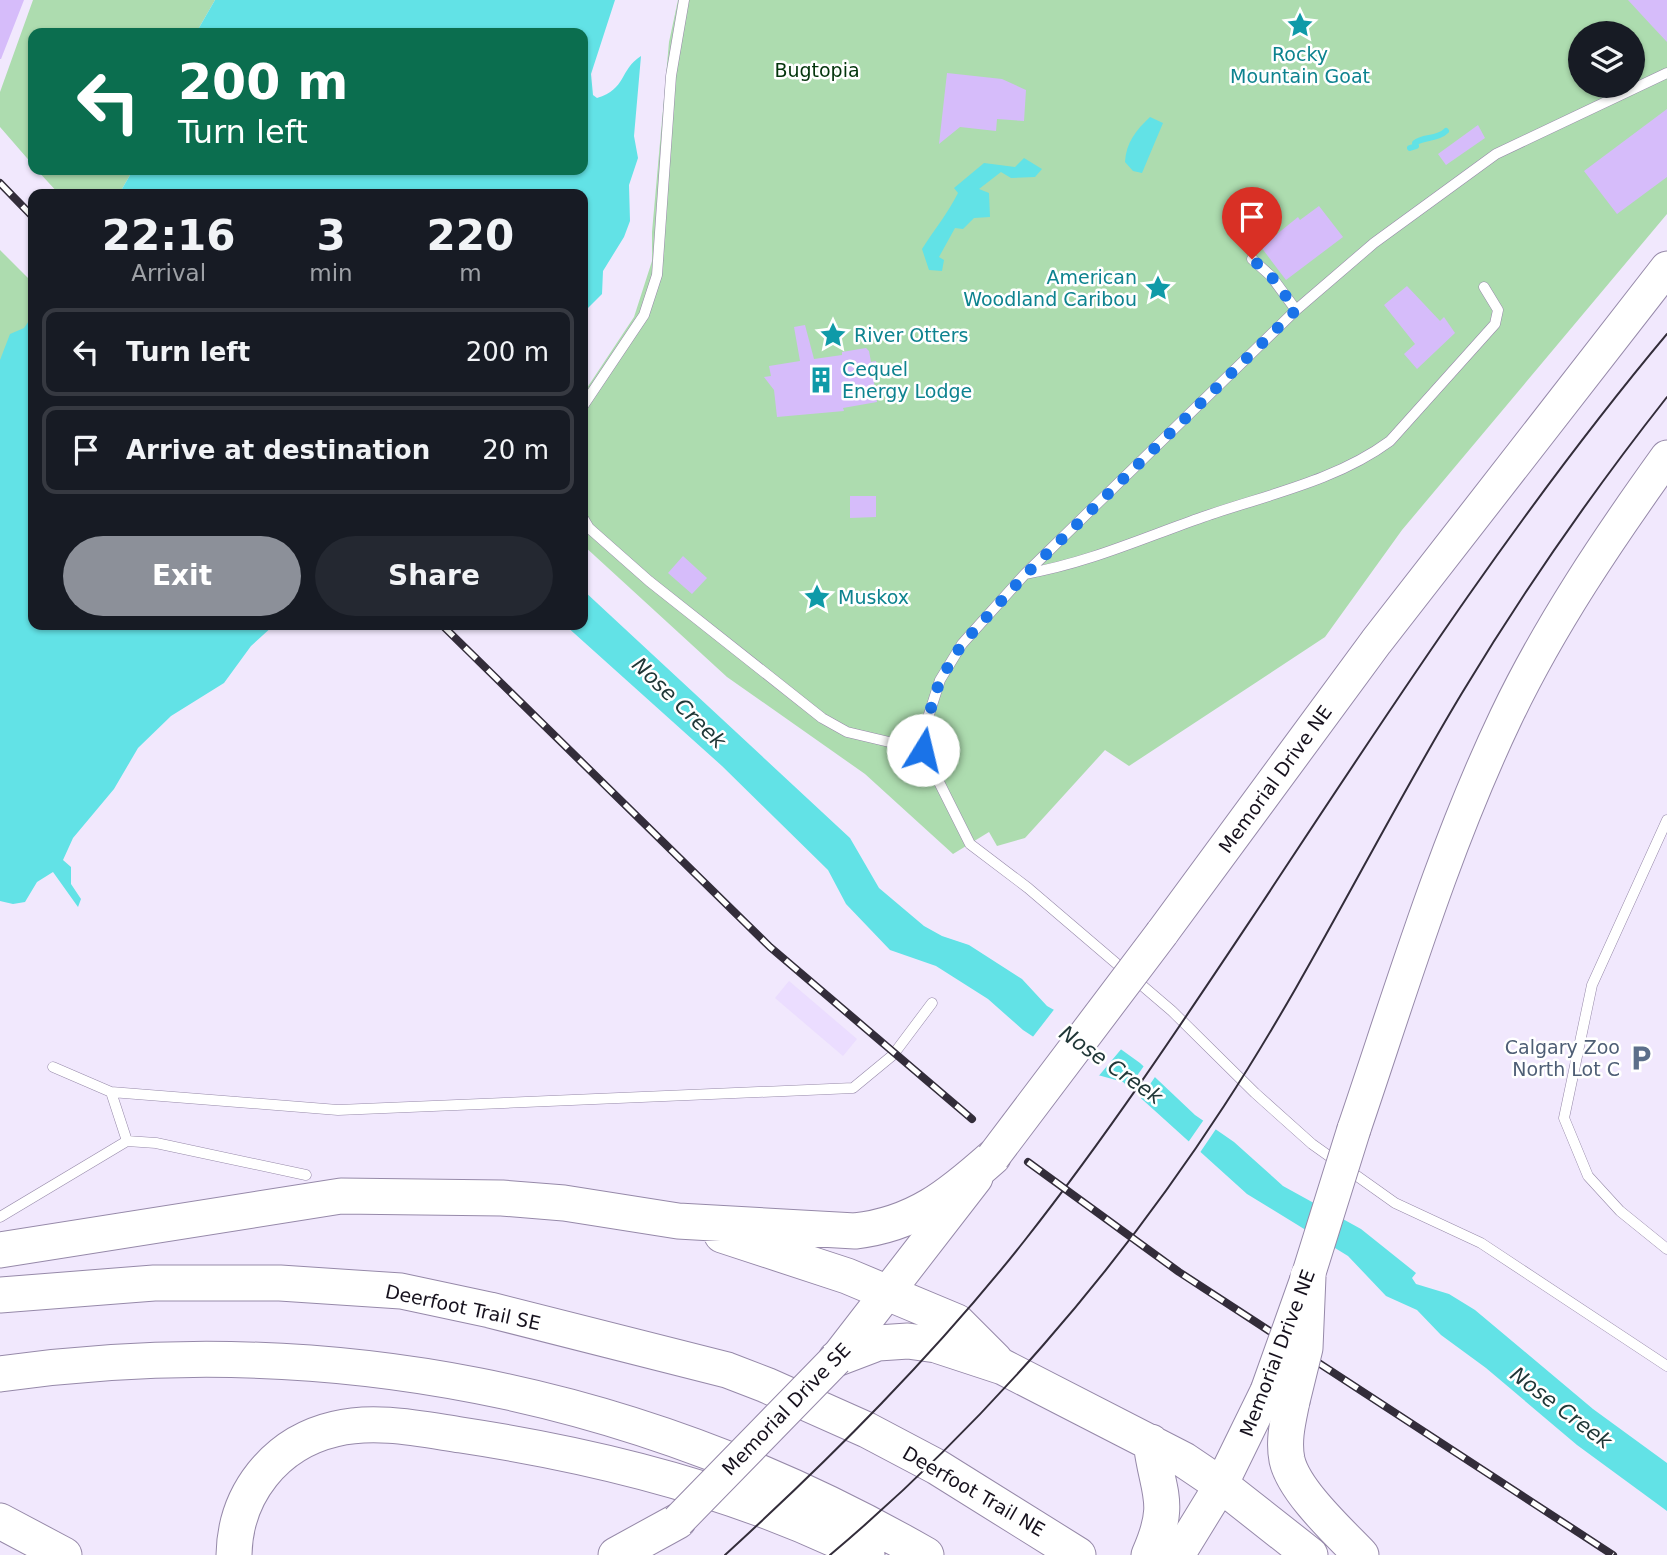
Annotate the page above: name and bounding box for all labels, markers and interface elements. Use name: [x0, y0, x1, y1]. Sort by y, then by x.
place icon: Rocky Mountain Goat: [1285, 10, 1315, 40]
map controls: [1568, 21, 1645, 98]
button: layers: [1568, 21, 1645, 98]
place label: Rocky Mountain Goat: [1230, 43, 1370, 87]
text: 200 m: [178, 54, 348, 111]
icon: left: [63, 56, 154, 147]
park label: Bugtopia: [774, 59, 860, 81]
text: Turn left: [178, 113, 308, 151]
pin: [1222, 187, 1282, 259]
icon: arrive: [1233, 198, 1271, 236]
text: 22:16: [102, 211, 236, 260]
text: 3: [316, 211, 346, 260]
text: 220: [427, 211, 514, 260]
text: Arrival: [131, 260, 206, 286]
text: min: [309, 260, 353, 286]
text: m: [459, 260, 482, 286]
place label: American Woodland Caribou: [963, 266, 1137, 310]
place icon: American Woodland Caribou: [1143, 273, 1173, 303]
place icon: River Otters: [818, 320, 848, 350]
place label: River Otters: [854, 324, 969, 346]
icon: left: [67, 333, 105, 371]
text: Turn left: [126, 337, 250, 367]
text: 200 m: [466, 337, 549, 367]
place label: Cequel Energy Lodge: [842, 358, 972, 402]
building icon: Cequel Energy Lodge: [806, 365, 836, 395]
icon: arrive: [67, 431, 105, 469]
text: Arrive at destination: [126, 435, 430, 465]
text: 20 m: [482, 435, 549, 465]
button: Exit: [63, 536, 301, 616]
button: Share: [315, 536, 553, 616]
place icon: Muskox: [802, 582, 832, 612]
place label: Muskox: [838, 586, 909, 608]
water label: Nose Creek: [627, 653, 731, 754]
street label: Memorial Drive NE: [1214, 701, 1336, 857]
position arrow: [886, 713, 960, 787]
water label: Nose Creek: [1055, 1021, 1168, 1110]
place label: Calgary Zoo North Lot C: [1505, 1036, 1620, 1080]
parking icon: Calgary Zoo North Lot C: [1626, 1043, 1656, 1073]
street label: Memorial Drive NE: [1235, 1266, 1319, 1440]
street label: Deerfoot Trail SE: [383, 1280, 543, 1334]
street label: Memorial Drive SE: [717, 1338, 855, 1480]
water label: Nose Creek: [1506, 1362, 1617, 1454]
street label: Deerfoot Trail NE: [899, 1441, 1049, 1541]

